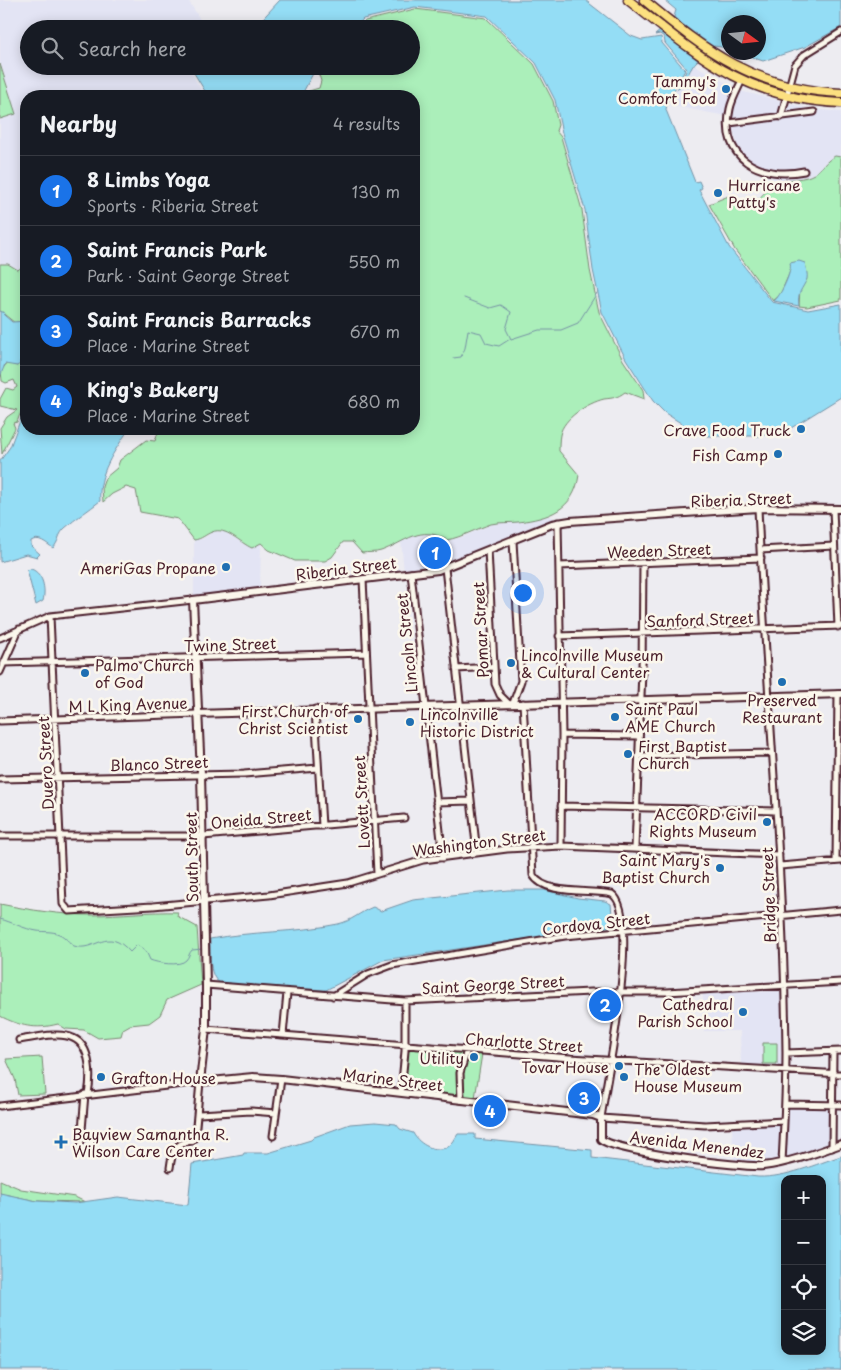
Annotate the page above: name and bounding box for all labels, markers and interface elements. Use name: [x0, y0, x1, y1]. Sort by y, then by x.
north arrow: [721, 15, 766, 60]
search box: [20, 20, 420, 75]
icon: search: [38, 34, 66, 62]
text: Search here: [78, 34, 187, 62]
place label: Tammy's Comfort Food: [618, 69, 716, 109]
marker: Tammy's Comfort Food: [720, 83, 732, 95]
text: Nearby: [40, 107, 117, 139]
text: 4 results: [333, 111, 400, 135]
text: 8 Limbs Yoga: [87, 165, 210, 193]
place label: Hurricane Patty's: [728, 173, 801, 213]
text: 1: [52, 179, 60, 203]
text: 130 m: [352, 179, 400, 203]
marker: Hurricane Patty's: [712, 187, 724, 199]
text: Sports · Riberia Street: [87, 193, 258, 217]
text: Saint Francis Park: [87, 235, 267, 263]
text: 2: [50, 249, 62, 273]
text: 550 m: [348, 249, 400, 273]
text: Park · Saint George Street: [87, 263, 289, 287]
text: Saint Francis Barracks: [87, 305, 311, 333]
text: 3: [51, 319, 61, 343]
text: 670 m: [350, 319, 400, 343]
text: Place · Marine Street: [87, 333, 250, 357]
text: King's Bakery: [87, 375, 219, 403]
text: 4: [51, 389, 61, 413]
text: 680 m: [347, 389, 400, 413]
text: Place · Marine Street: [87, 403, 250, 427]
place label: Crave Food Truck: [663, 418, 791, 441]
marker: Crave Food Truck: [795, 423, 807, 435]
place label: Fish Camp: [692, 443, 768, 466]
marker: Fish Camp: [772, 448, 784, 460]
street label: Riberia Street: [690, 486, 792, 512]
pin: 1: [419, 534, 451, 572]
street label: Weeden Street: [607, 537, 711, 563]
street label: Riberia Street: [294, 550, 398, 586]
place label: AmeriGas Propane: [80, 556, 216, 579]
marker: AmeriGas Propane: [220, 561, 232, 573]
your location: [510, 580, 536, 606]
street label: Pomar Street: [466, 581, 494, 679]
street label: Lincoln Street: [389, 592, 423, 694]
street label: Sanford Street: [646, 606, 754, 632]
street label: Twine Street: [183, 631, 277, 657]
place label: Lincolnville Museum & Cultural Center: [521, 643, 663, 683]
place label: Palmo Church of God: [95, 653, 195, 693]
marker: Lincolnville Museum & Cultural Center: [505, 657, 517, 669]
marker: Palmo Church of God: [79, 667, 91, 679]
marker: Preserved Restaurant: [776, 676, 788, 688]
place label: Preserved Restaurant: [742, 688, 822, 728]
street label: M L King Avenue: [68, 690, 188, 718]
place label: Saint Paul AME Church: [625, 697, 716, 737]
place label: First Church of Christ Scientist: [238, 699, 349, 739]
place label: Lincolnville Historic District: [420, 702, 534, 742]
marker: Saint Paul AME Church: [609, 711, 621, 723]
marker: First Church of Christ Scientist: [352, 713, 364, 725]
street label: Duero Street: [31, 716, 59, 810]
marker: Lincolnville Historic District: [404, 716, 416, 728]
place label: First Baptist Church: [638, 734, 727, 774]
marker: First Baptist Church: [622, 748, 634, 760]
street label: Blanco Street: [109, 750, 209, 776]
street label: Lovett Street: [347, 755, 375, 849]
street label: Oneida Street: [210, 802, 312, 834]
place label: ACCORD Civil Rights Museum: [649, 802, 757, 842]
street label: South Street: [179, 812, 203, 902]
marker: ACCORD Civil Rights Museum: [761, 816, 773, 828]
street label: Washington Street: [411, 822, 547, 862]
street label: Bridge Street: [755, 847, 781, 943]
place label: Saint Mary's Baptist Church: [601, 848, 710, 888]
marker: Saint Mary's Baptist Church: [714, 862, 726, 874]
street label: Cordova Street: [541, 906, 651, 940]
street label: Saint George Street: [421, 969, 565, 999]
pin: 2: [589, 986, 621, 1024]
place label: Cathedral Parish School: [637, 992, 733, 1032]
marker: Cathedral Parish School: [737, 1006, 749, 1018]
street label: Charlotte Street: [464, 1026, 584, 1058]
place label: Utility: [419, 1046, 464, 1069]
marker: Utility: [468, 1051, 480, 1063]
place label: Tovar House: [521, 1055, 609, 1078]
place label: The Oldest House Museum: [634, 1057, 742, 1097]
marker: Tovar House: [613, 1060, 625, 1072]
street label: Marine Street: [342, 1061, 444, 1097]
place label: Grafton House: [111, 1066, 216, 1089]
marker: Grafton House: [95, 1071, 107, 1083]
marker: The Oldest House Museum: [618, 1071, 630, 1083]
pin: 3: [568, 1079, 600, 1117]
pin: 4: [474, 1092, 506, 1130]
place label: Bayview Samantha R. Wilson Care Center: [72, 1122, 229, 1162]
street label: Avenida Menendez: [629, 1124, 765, 1164]
marker: Bayview Samantha R. Wilson Care Center: [54, 1135, 68, 1149]
map controls: [781, 1175, 826, 1355]
button: +: [781, 1175, 826, 1220]
button: −: [781, 1220, 826, 1265]
button: locate: [781, 1265, 826, 1310]
button: layers: [781, 1310, 826, 1355]

